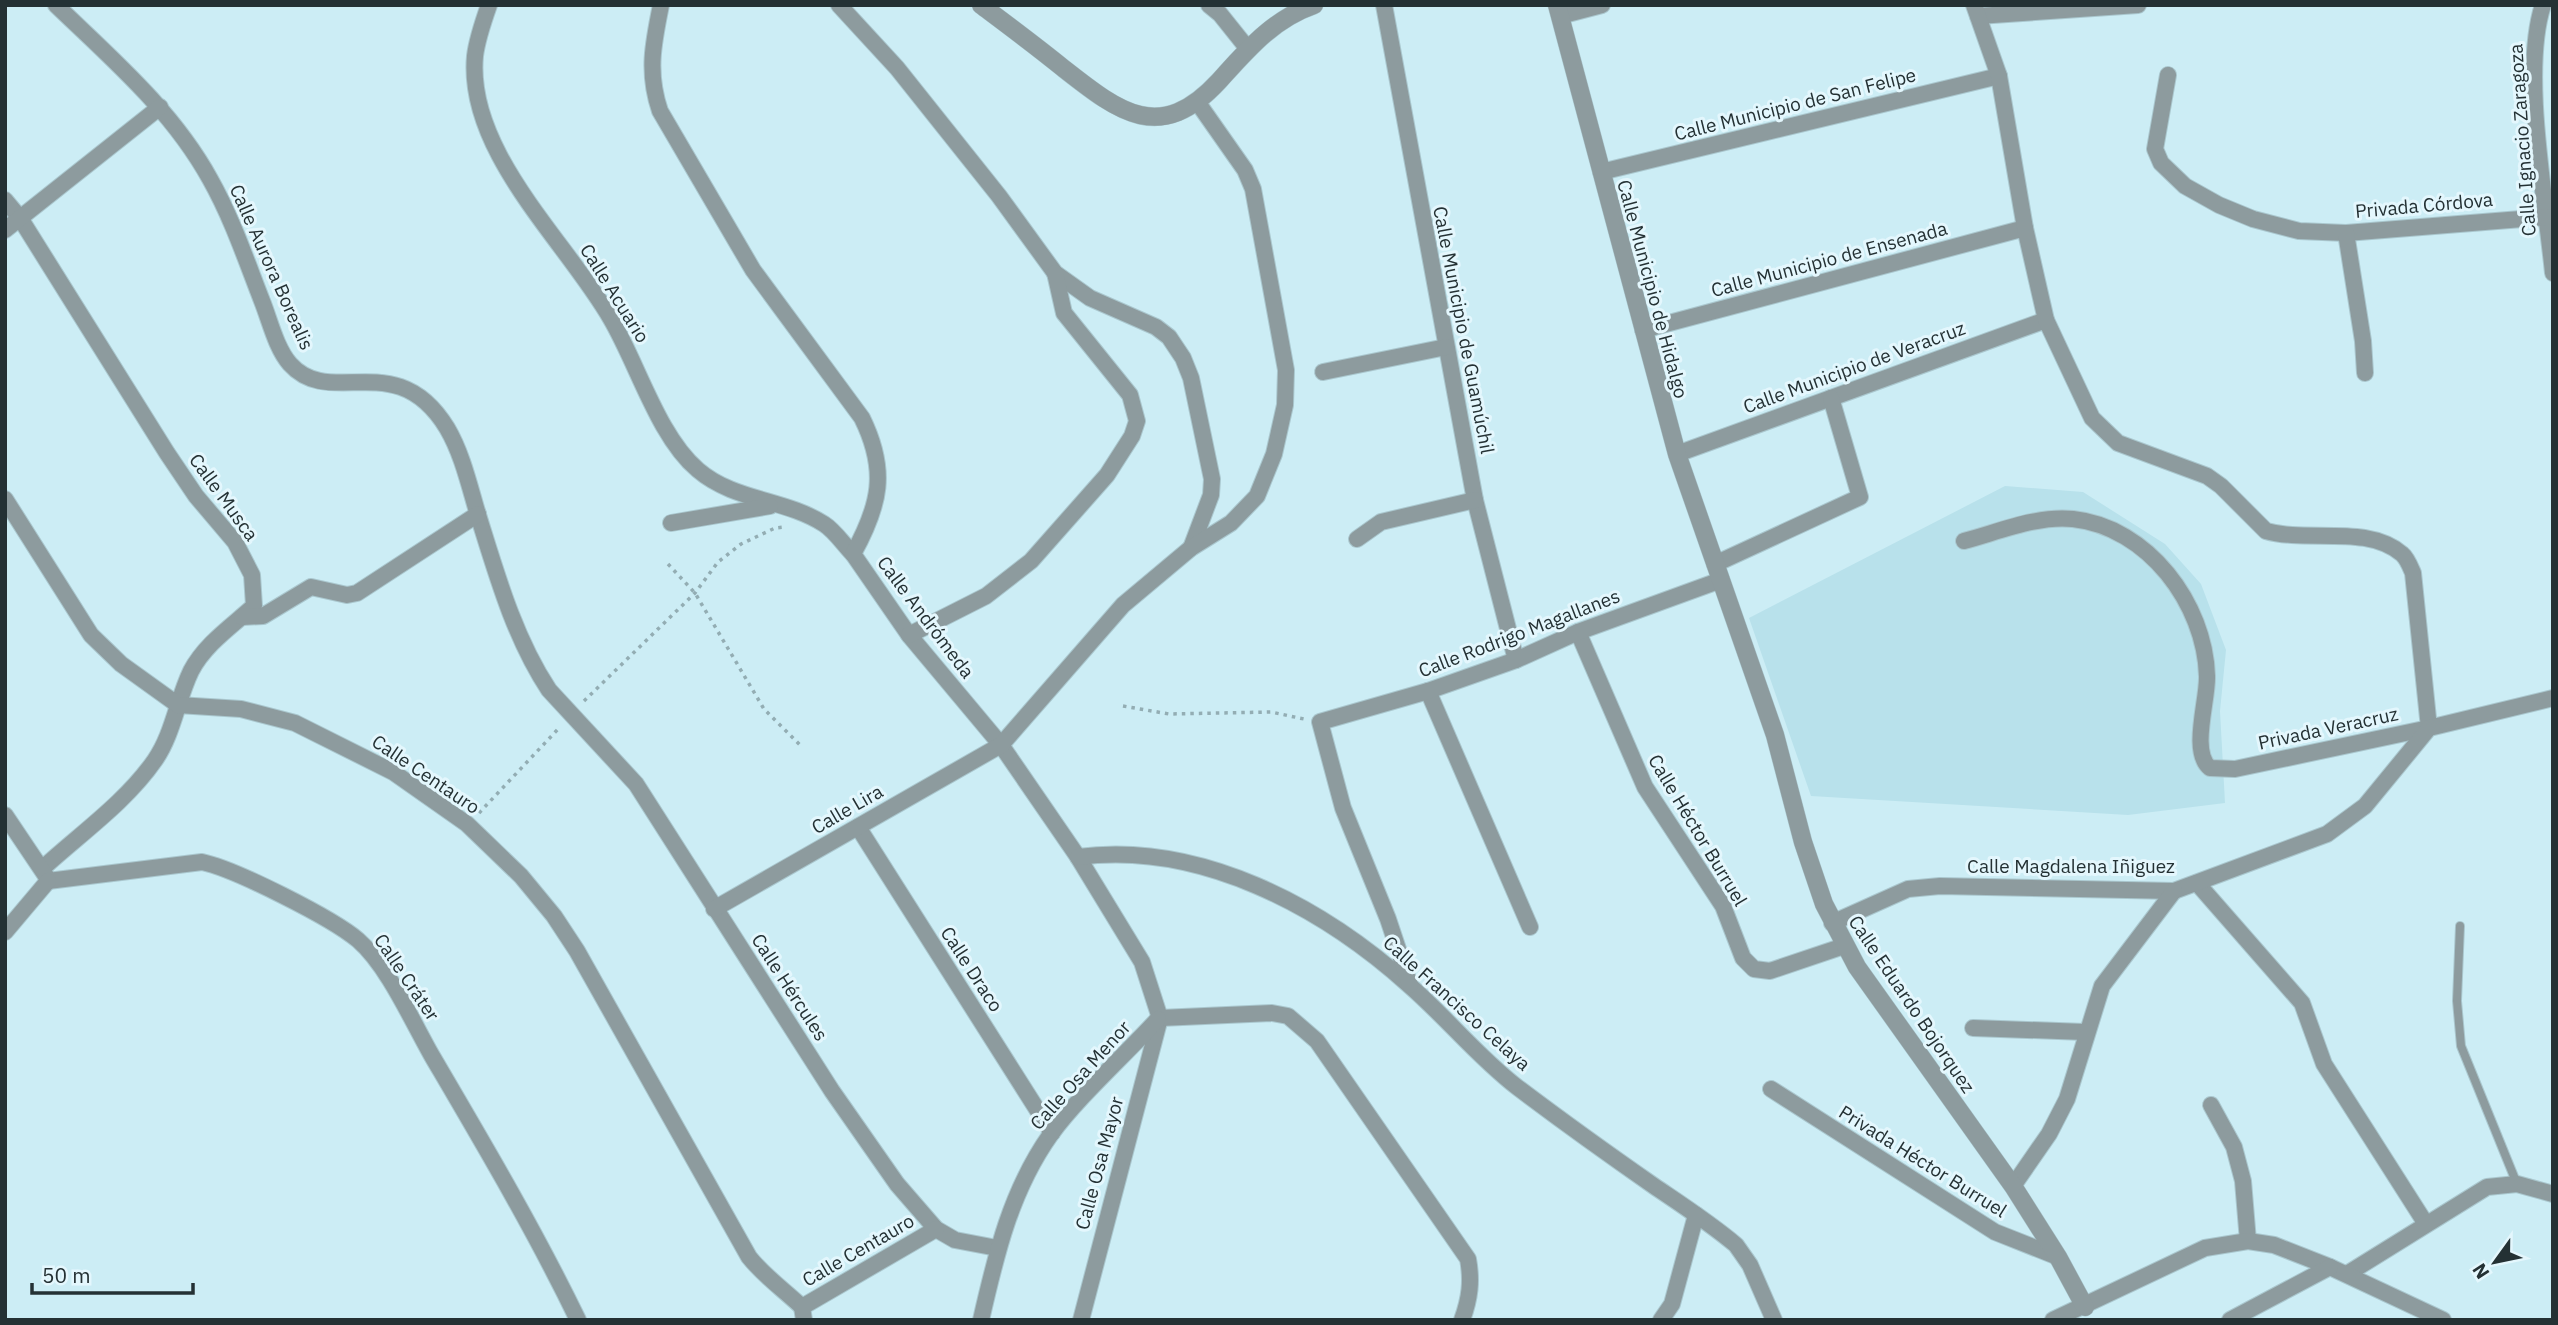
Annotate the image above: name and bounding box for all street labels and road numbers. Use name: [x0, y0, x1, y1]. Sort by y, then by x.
street label: Calle Ignacio Zaragoza: [2503, 43, 2541, 237]
street label: Calle Municipio de San Felipe: [1672, 62, 1918, 146]
street label: Calle Municipio de Hidalgo: [1612, 177, 1694, 401]
street label: Calle Aurora Borealis: [225, 180, 319, 354]
street label: Privada Córdova: [2354, 187, 2494, 223]
street label: Calle Municipio de Guamúchil: [1428, 204, 1500, 456]
street label: Calle Municipio de Ensenada: [1708, 216, 1950, 302]
street label: Calle Acuario: [575, 239, 655, 347]
street label: Calle Municipio de Veracruz: [1740, 316, 1969, 418]
street label: Calle Musca: [184, 449, 264, 545]
street label: Calle Andrómeda: [872, 551, 980, 683]
street label: Calle Rodrigo Magallanes: [1415, 583, 1623, 683]
street label: Privada Veracruz: [2256, 701, 2400, 755]
street label: Calle Centauro: [367, 729, 485, 819]
street label: Calle Héctor Burruel: [1643, 750, 1753, 910]
street label: Calle Lira: [807, 779, 887, 839]
street label: Calle Magdalena Iñiguez: [1967, 854, 2175, 878]
street label: Calle Eduardo Bojorquez: [1844, 911, 1981, 1098]
street label: Calle Draco: [936, 922, 1008, 1016]
street label: Calle Cráter: [369, 929, 445, 1025]
street label: Calle Hércules: [746, 929, 834, 1045]
street label: Calle Francisco Celaya: [1378, 930, 1536, 1076]
street label: Calle Osa Menor: [1025, 1015, 1135, 1135]
street label: Calle Osa Mayor: [1070, 1094, 1128, 1232]
street label: Privada Héctor Burruel: [1835, 1100, 2011, 1222]
street label: Calle Centauro: [798, 1208, 918, 1292]

